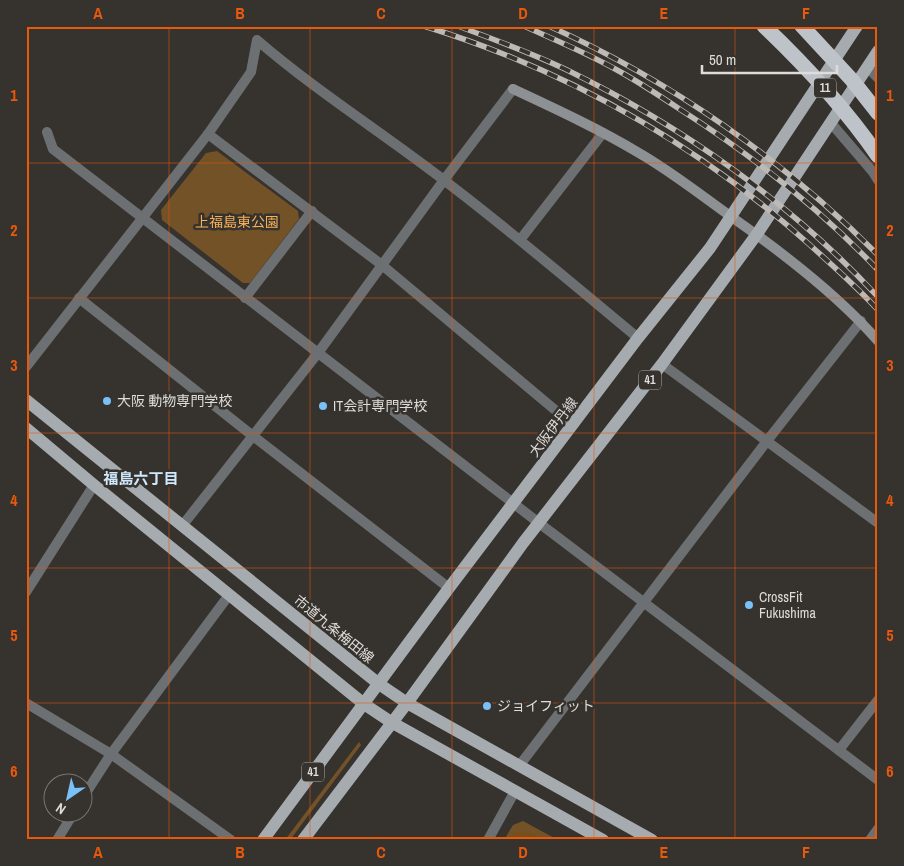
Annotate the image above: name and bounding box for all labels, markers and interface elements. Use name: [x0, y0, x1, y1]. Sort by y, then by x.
text: A: [93, 2, 103, 24]
text: B: [235, 2, 245, 24]
text: C: [376, 2, 386, 24]
text: D: [518, 2, 528, 24]
text: E: [660, 2, 669, 24]
text: F: [802, 2, 810, 24]
scale bar: [702, 42, 836, 74]
text: 50 m: [709, 49, 736, 70]
road number: 11: [814, 78, 836, 98]
text: 1: [10, 84, 18, 106]
text: 1: [886, 84, 894, 106]
park label: 上福島東公園: [195, 213, 279, 231]
text: 2: [10, 219, 18, 241]
text: 2: [886, 219, 894, 241]
text: 3: [10, 354, 18, 376]
text: 3: [886, 354, 894, 376]
road number: 41: [639, 370, 661, 390]
place label: 大阪 動物専門学校: [117, 392, 232, 410]
street label: 大阪伊丹線: [525, 394, 581, 460]
marker: 大阪 動物専門学校: [101, 395, 113, 407]
place label: IT会計専門学校: [333, 397, 427, 415]
marker: IT会計専門学校: [317, 400, 329, 412]
district label: 福島六丁目: [102, 468, 179, 489]
text: 4: [10, 489, 18, 511]
text: 4: [886, 489, 894, 511]
place label: CrossFit Fukushima: [759, 588, 816, 622]
street label: 市道九条梅田線: [290, 591, 378, 667]
marker: CrossFit Fukushima: [743, 599, 755, 611]
text: 5: [10, 624, 18, 646]
text: 5: [886, 624, 894, 646]
place label: ジョイフィット: [497, 697, 595, 715]
marker: ジョイフィット: [481, 700, 493, 712]
text: 6: [10, 760, 18, 782]
text: 6: [886, 760, 894, 782]
road number: 41: [302, 762, 324, 782]
north arrow: [42, 774, 92, 824]
text: N: [52, 799, 69, 819]
text: A: [93, 841, 103, 863]
text: B: [235, 841, 245, 863]
text: C: [376, 841, 386, 863]
text: D: [518, 841, 528, 863]
text: E: [660, 841, 669, 863]
text: F: [802, 841, 810, 863]

